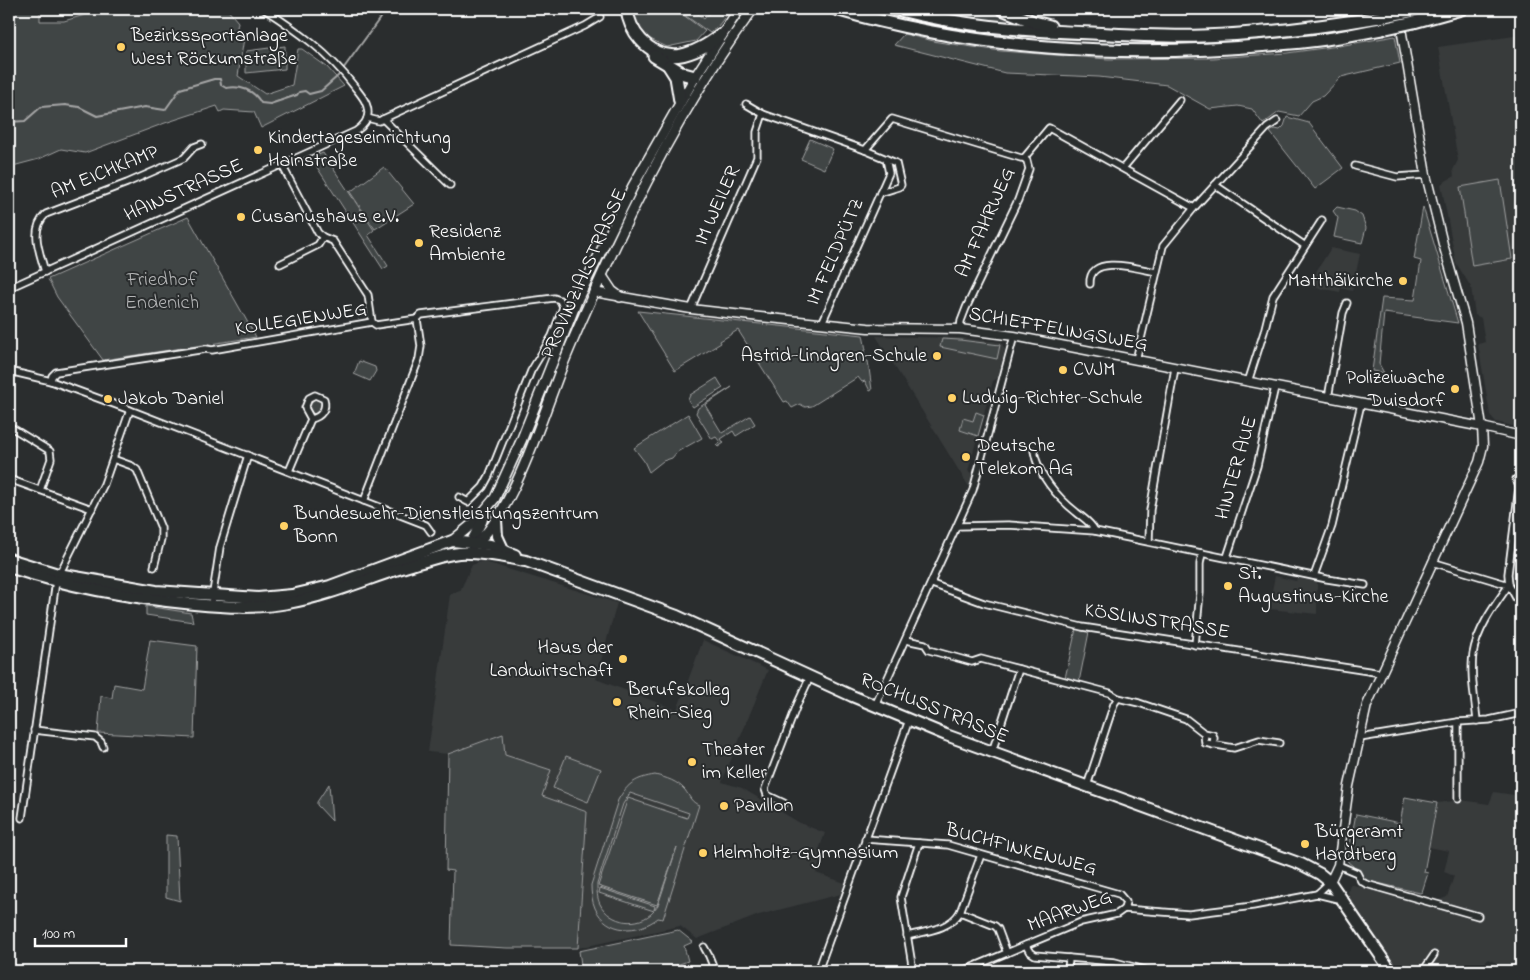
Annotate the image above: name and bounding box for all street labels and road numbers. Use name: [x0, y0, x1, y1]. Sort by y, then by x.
street label: AM EICHKAMP: [47, 138, 164, 208]
street label: HAINSTRASSE: [120, 152, 248, 230]
street label: IM WEILER: [688, 161, 749, 251]
street label: AM FAHRWEG: [949, 163, 1023, 283]
street label: PROVINZIALSTRASSE: [534, 184, 636, 364]
street label: IM FELDPÜTZ: [799, 194, 873, 310]
street label: KOLLEGIENWEG: [233, 295, 369, 345]
street label: SCHIEFFELINGSWEG: [966, 300, 1150, 360]
street label: HINTER AUE: [1208, 413, 1266, 523]
street label: KÖSLINSTRASSE: [1082, 596, 1232, 648]
street label: ROCHUSSTRASSE: [855, 666, 1013, 752]
street label: BUCHFINKENWEG: [941, 816, 1100, 884]
street label: MAARWEG: [1024, 883, 1116, 941]

